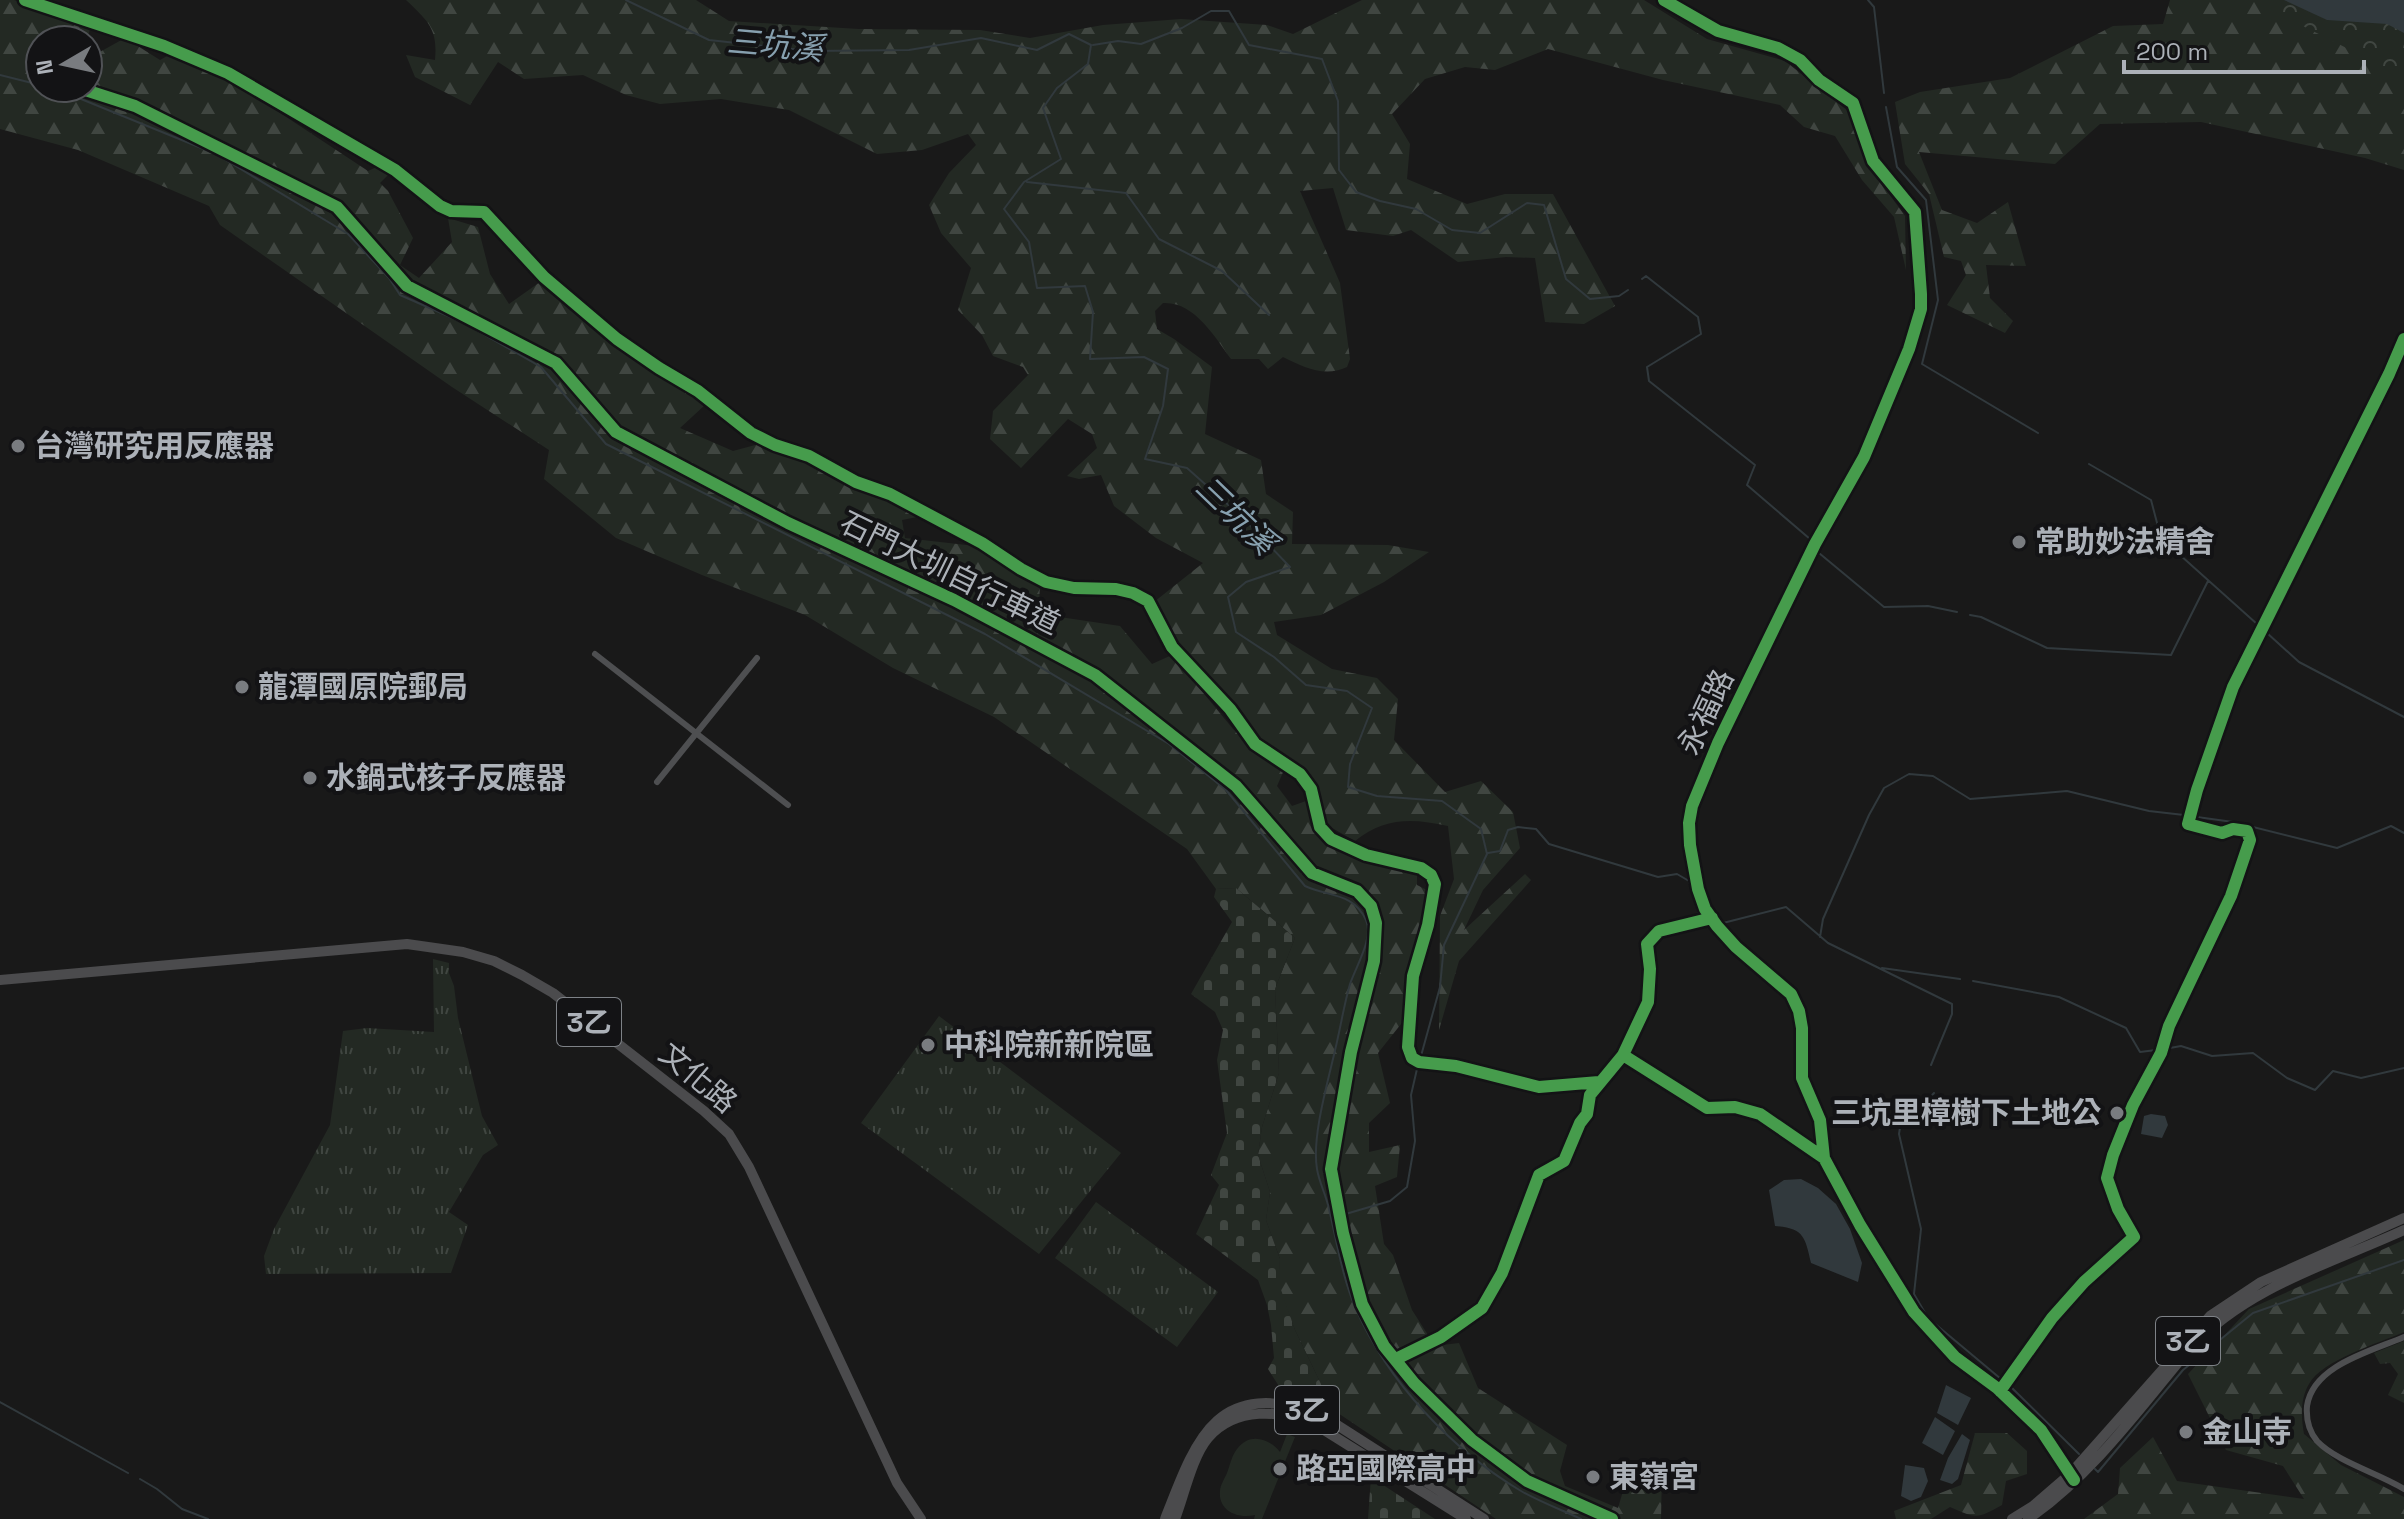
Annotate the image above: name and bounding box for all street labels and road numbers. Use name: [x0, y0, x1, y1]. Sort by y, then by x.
street label: 石門大圳自行車道: [834, 502, 1067, 643]
street label: 永福路: [1669, 663, 1742, 761]
road number: 3乙: [557, 998, 621, 1046]
street label: 文化路: [651, 1034, 745, 1121]
road number: 3乙: [2156, 1317, 2220, 1365]
road number: 3乙: [1275, 1386, 1339, 1434]

